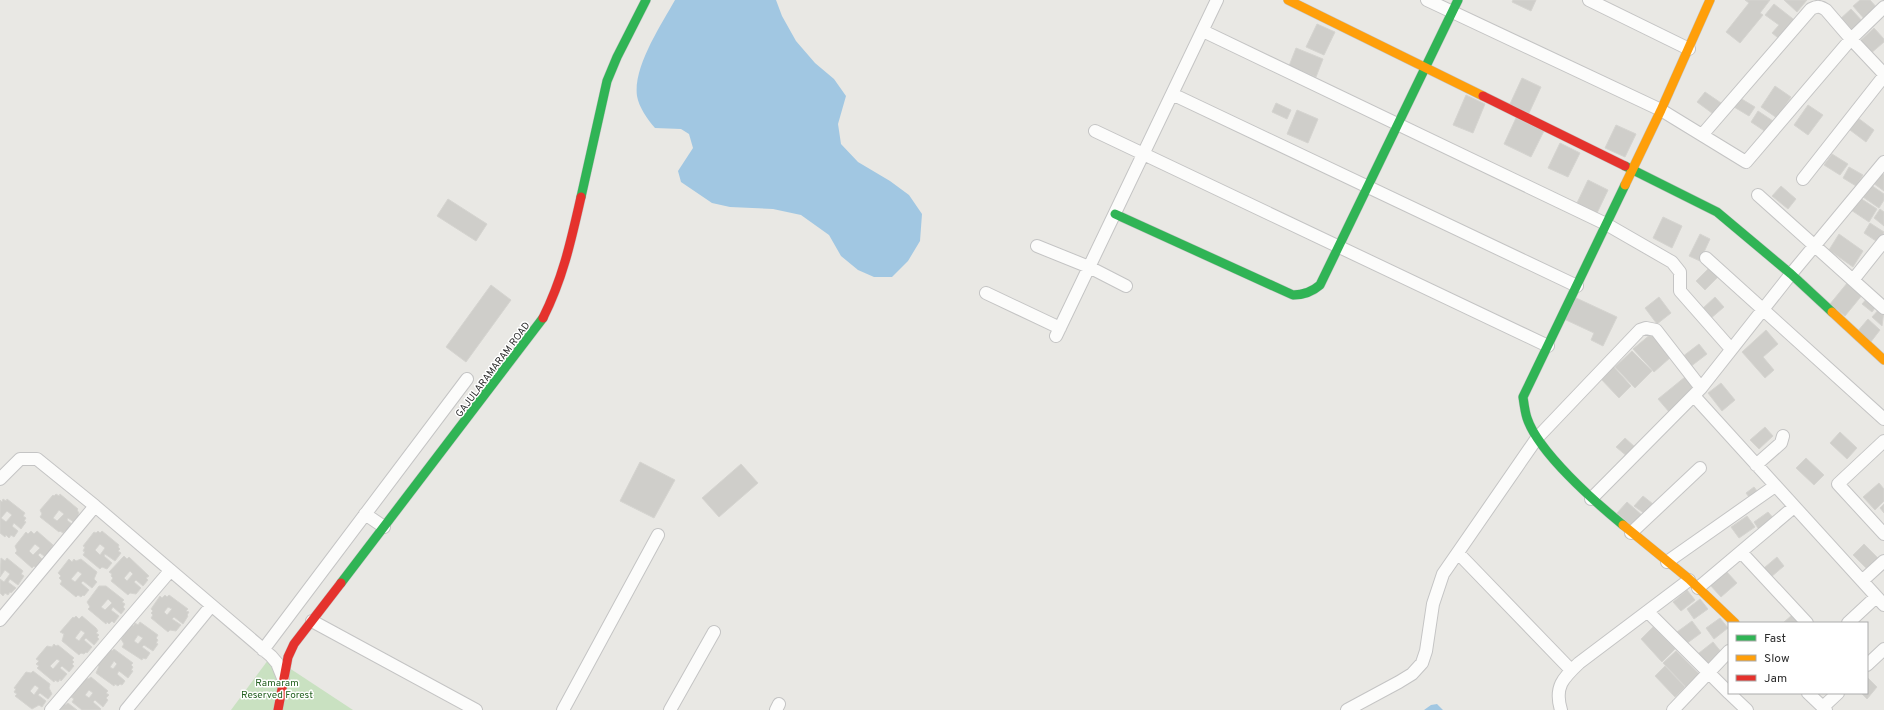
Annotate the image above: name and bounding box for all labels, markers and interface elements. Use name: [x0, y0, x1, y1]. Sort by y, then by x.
street label: GAJULARAMARAM ROAD: [453, 320, 533, 420]
legend: [1728, 622, 1868, 694]
text: Fast: [1764, 631, 1786, 647]
text: Slow: [1764, 651, 1790, 667]
text: Jam: [1764, 671, 1787, 687]
park label: Ramaram Reserved Forest: [241, 677, 313, 702]

